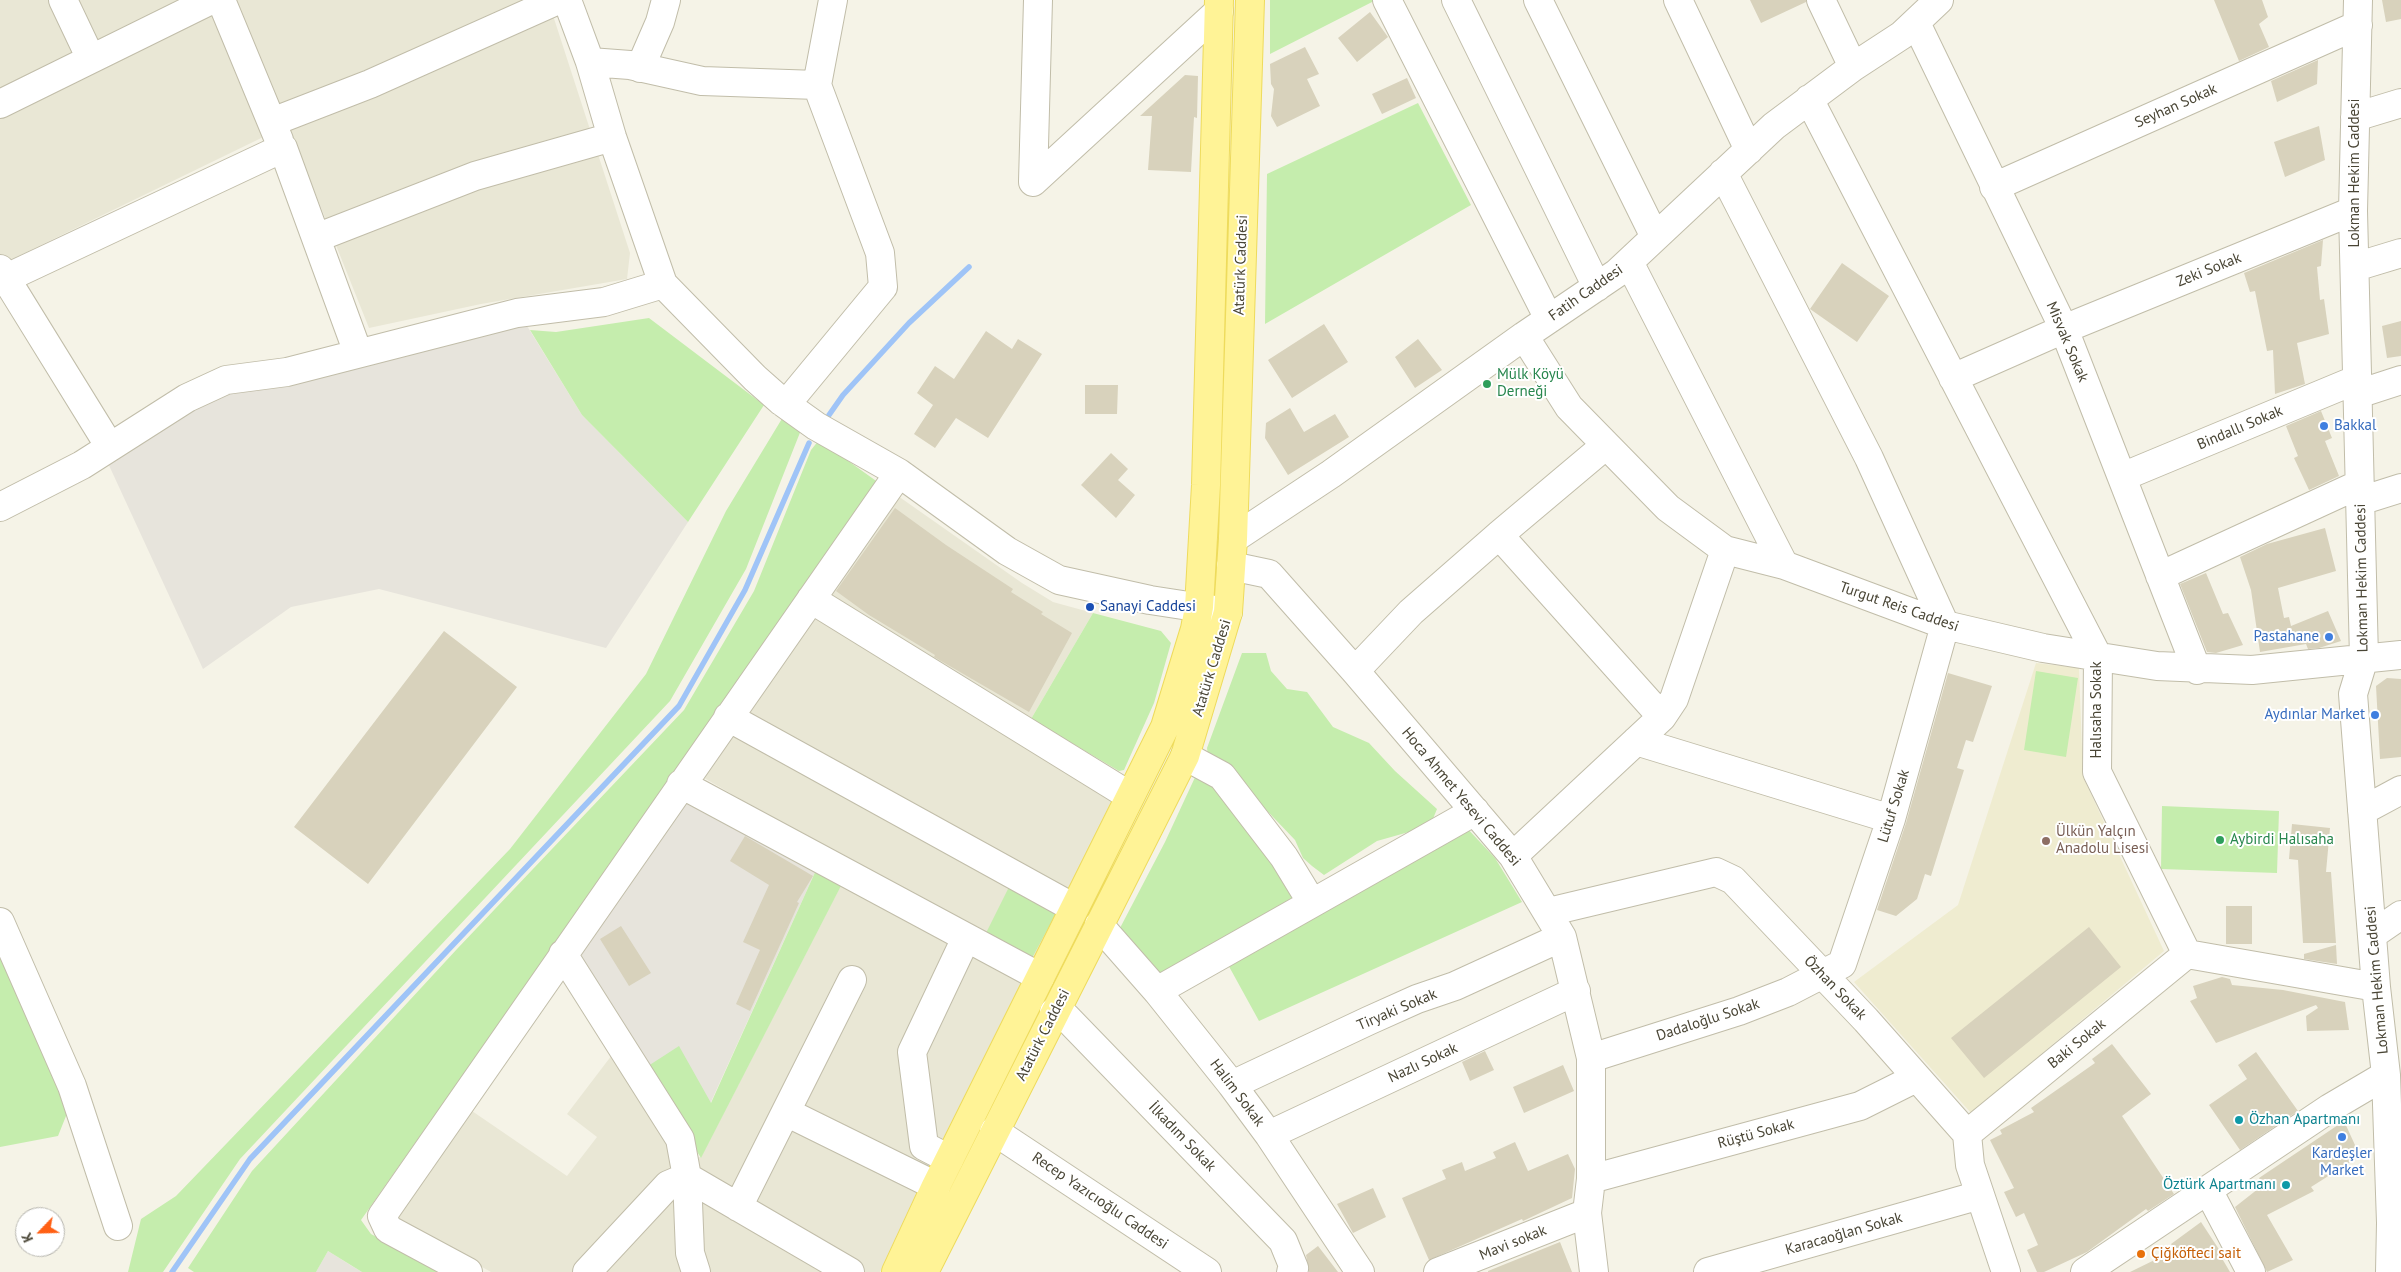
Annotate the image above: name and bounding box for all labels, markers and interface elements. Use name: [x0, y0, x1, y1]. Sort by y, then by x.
street label: Seyhan Sokak: [2132, 80, 2220, 132]
street label: Lokman Hekim Caddesi: [2346, 99, 2364, 247]
street label: Atatürk Caddesi: [1230, 215, 1252, 315]
street label: Zeki Sokak: [2174, 249, 2244, 291]
street label: Fatih Caddesi: [1545, 261, 1627, 325]
street label: Misvak Sokak: [2042, 299, 2092, 385]
place label: Mülk Köyü Derneği: [1497, 366, 1564, 401]
marker: Mülk Köyü Derneği: [1481, 378, 1493, 390]
street label: Bindallı Sokak: [2195, 402, 2285, 454]
place label: Bakkal: [2334, 417, 2376, 435]
marker: Bakkal: [2318, 420, 2330, 432]
street label: Lokman Hekim Caddesi: [2352, 503, 2372, 653]
street label: Turgut Reis Caddesi: [1837, 578, 1961, 636]
place label: Sanayi Caddesi: [1100, 598, 1196, 616]
marker: Sanayi Caddesi: [1084, 601, 1096, 613]
street label: Atatürk Caddesi: [1189, 617, 1235, 719]
place label: Pastahane: [2253, 628, 2319, 646]
marker: Pastahane: [2323, 631, 2335, 643]
street label: Halısaha Sokak: [2088, 661, 2106, 759]
place label: Aydınlar Market: [2264, 706, 2365, 724]
marker: Aydınlar Market: [2369, 709, 2381, 721]
street label: Hoca Ahmet Yesevi Caddesi: [1398, 724, 1524, 870]
street label: Lütuf Sokak: [1874, 767, 1914, 845]
place label: Ülkün Yalçın Anadolu Lisesi: [2056, 823, 2149, 858]
place label: Aybirdi Halısaha: [2230, 831, 2334, 849]
marker: Aybirdi Halısaha: [2214, 834, 2226, 846]
marker: Ülkün Yalçın Anadolu Lisesi: [2040, 835, 2052, 847]
street label: Lokman Hekim Caddesi: [2362, 905, 2392, 1055]
street label: Özhan Sokak: [1800, 952, 1870, 1024]
street label: Tiryaki Sokak: [1354, 985, 1440, 1035]
street label: Atatürk Caddesi: [1012, 986, 1074, 1084]
street label: Dadaloğlu Sokak: [1654, 995, 1762, 1045]
street label: Baki Sokak: [2044, 1015, 2110, 1073]
street label: Nazlı Sokak: [1385, 1039, 1461, 1087]
street label: Halim Sokak: [1206, 1056, 1268, 1130]
street label: İlkadım Sokak: [1144, 1099, 1220, 1175]
place label: Özhan Apartmanı: [2249, 1111, 2360, 1129]
marker: Özhan Apartmanı: [2233, 1114, 2245, 1126]
street label: Rüştü Sokak: [1716, 1115, 1796, 1153]
marker: Kardeşler Market: [2336, 1131, 2348, 1143]
place label: Kardeşler Market: [2312, 1145, 2372, 1180]
street label: Recep Yazıcıoğlu Caddesi: [1028, 1149, 1172, 1253]
place label: Öztürk Apartmanı: [2163, 1176, 2276, 1194]
marker: Öztürk Apartmanı: [2280, 1179, 2292, 1191]
north arrow: [15, 1207, 65, 1257]
street label: Karacaoğlan Sokak: [1783, 1209, 1905, 1259]
street label: Mavi sokak: [1477, 1221, 1549, 1265]
text: K: [17, 1230, 37, 1245]
place label: Çiğköfteci sait: [2151, 1245, 2241, 1263]
marker: Çiğköfteci sait: [2135, 1248, 2147, 1260]

